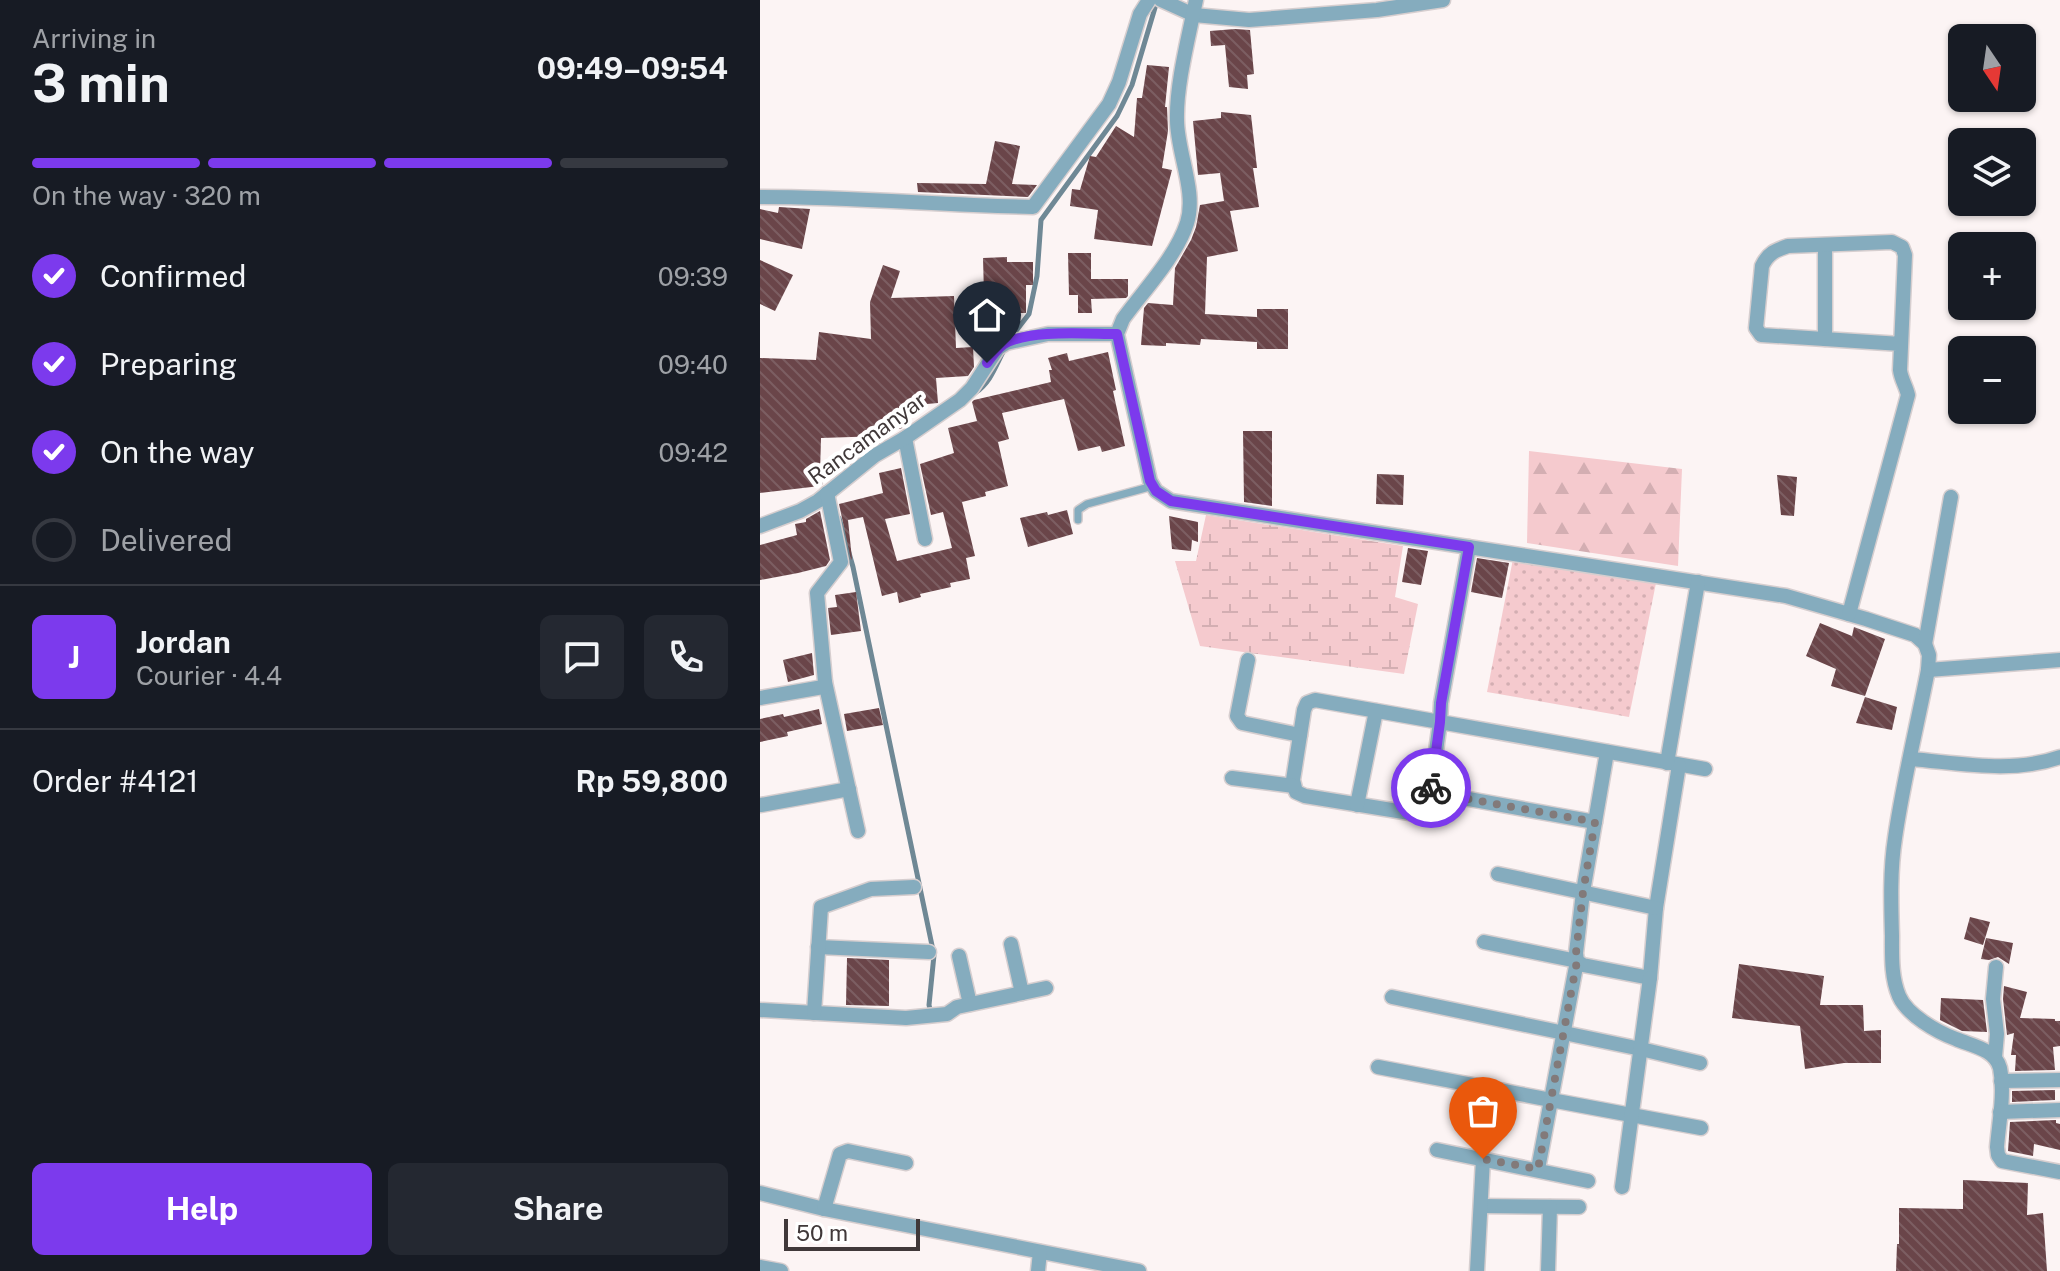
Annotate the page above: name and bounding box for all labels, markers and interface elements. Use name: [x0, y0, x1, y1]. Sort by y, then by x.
text: Arriving in: [32, 23, 156, 54]
north arrow: [1948, 24, 2036, 112]
map controls: [1948, 24, 2036, 424]
text: 09:49–09:54: [537, 50, 728, 86]
text: 3 min: [32, 53, 170, 114]
button: layers: [1948, 128, 2036, 216]
text: On the way · 320 m: [32, 180, 261, 211]
button: +: [1948, 232, 2036, 320]
icon: check: [32, 254, 76, 298]
text: Confirmed: [100, 258, 246, 294]
text: 09:39: [658, 261, 728, 292]
pin: [953, 281, 1021, 363]
icon: home: [965, 293, 1009, 337]
button: −: [1948, 336, 2036, 424]
icon: check: [32, 342, 76, 386]
text: Preparing: [100, 346, 237, 382]
text: 09:40: [658, 349, 728, 380]
street label: Rancamanyar: [803, 387, 931, 489]
icon: check: [32, 430, 76, 474]
text: On the way: [100, 434, 254, 470]
text: 09:42: [658, 437, 728, 468]
text: Delivered: [100, 522, 232, 558]
button: chat: [540, 615, 624, 699]
button: phone: [644, 615, 728, 699]
text: Jordan: [136, 624, 231, 660]
text: J: [68, 639, 80, 675]
text: Courier · 4.4: [136, 660, 282, 691]
courier: [1391, 748, 1471, 828]
text: Order #4121: [32, 763, 198, 799]
text: Rp 59,800: [575, 763, 728, 799]
icon: bike: [1409, 766, 1453, 810]
pin: [1449, 1077, 1517, 1159]
icon: bag: [1461, 1089, 1505, 1133]
button: Help: [32, 1163, 372, 1255]
button: Share: [388, 1163, 728, 1255]
scale bar: [784, 1215, 920, 1251]
text: 50 m: [796, 1220, 848, 1246]

